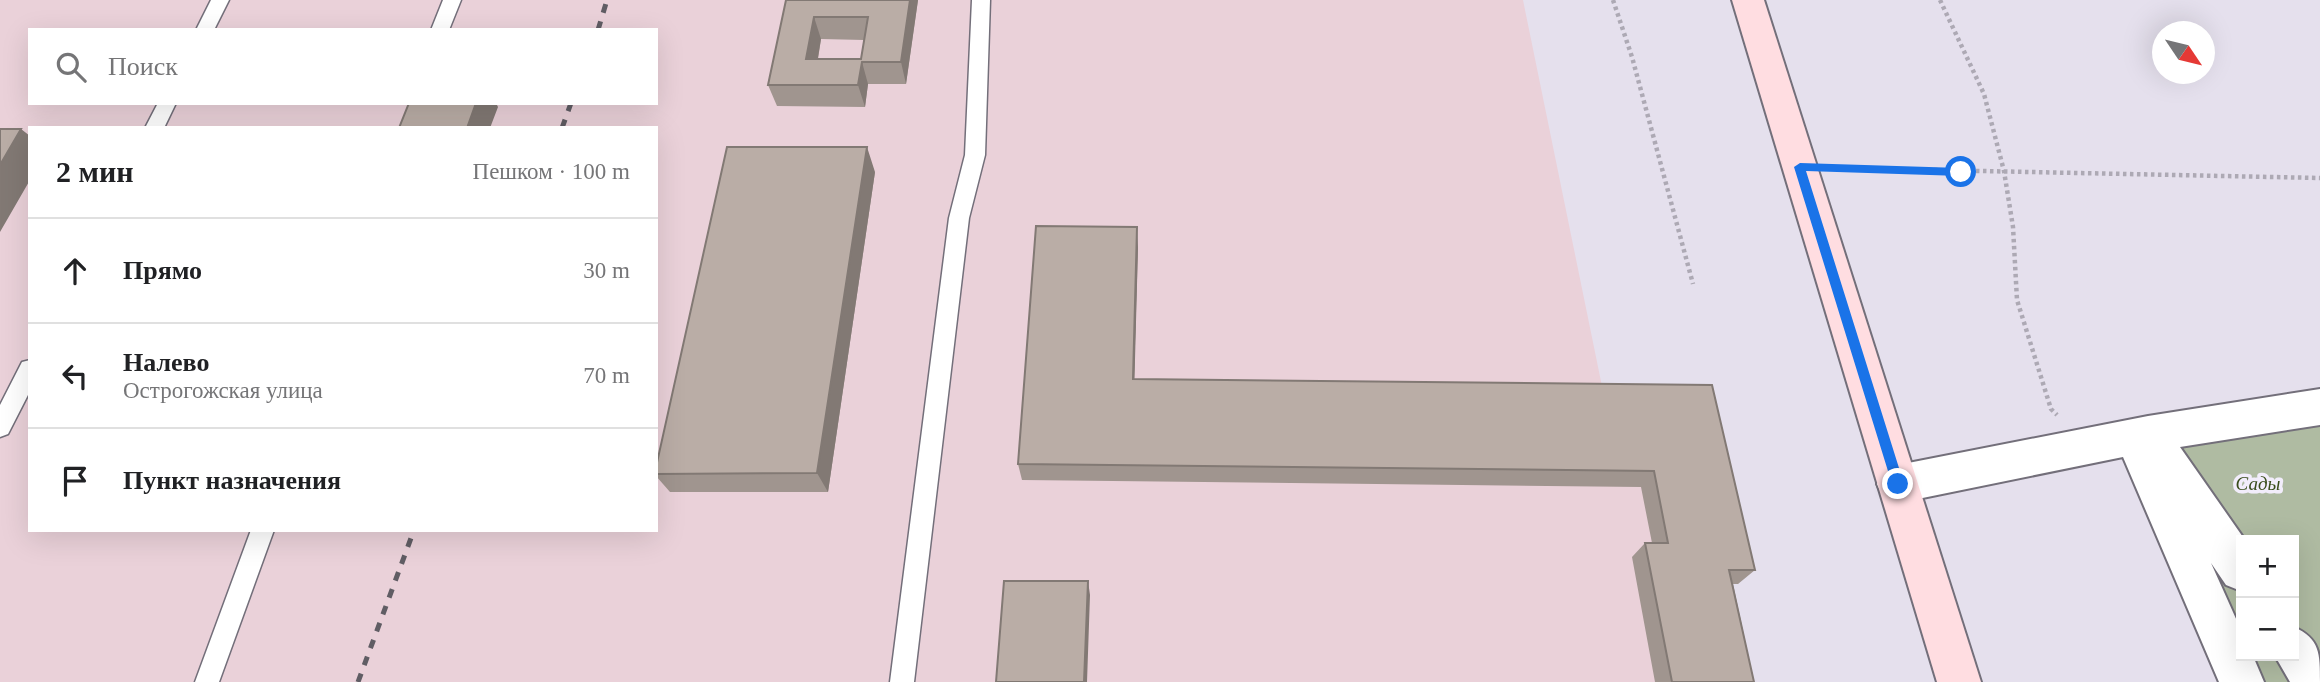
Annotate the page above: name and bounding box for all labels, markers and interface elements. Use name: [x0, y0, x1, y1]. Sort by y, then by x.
north arrow: [2152, 21, 2215, 84]
search box: [28, 28, 658, 105]
icon: search: [52, 48, 90, 86]
text: Поиск: [108, 52, 178, 81]
text: 2 мин: [56, 155, 134, 188]
route start: [1945, 156, 1976, 187]
text: Пешком · 100 m: [473, 159, 630, 184]
icon: ahead: [56, 252, 94, 290]
text: Прямо: [123, 256, 202, 285]
text: 30 m: [583, 258, 630, 283]
text: Налево: [123, 348, 209, 377]
icon: left: [56, 357, 94, 395]
text: 70 m: [583, 363, 630, 388]
text: Острогожская улица: [123, 378, 323, 403]
icon: arrive: [56, 462, 94, 500]
text: Пункт назначения: [123, 466, 341, 495]
route end: [1882, 468, 1913, 499]
park label: Сады: [2236, 473, 2281, 494]
map controls: [2236, 535, 2299, 661]
button: +: [2236, 535, 2299, 598]
button: −: [2236, 598, 2299, 661]

